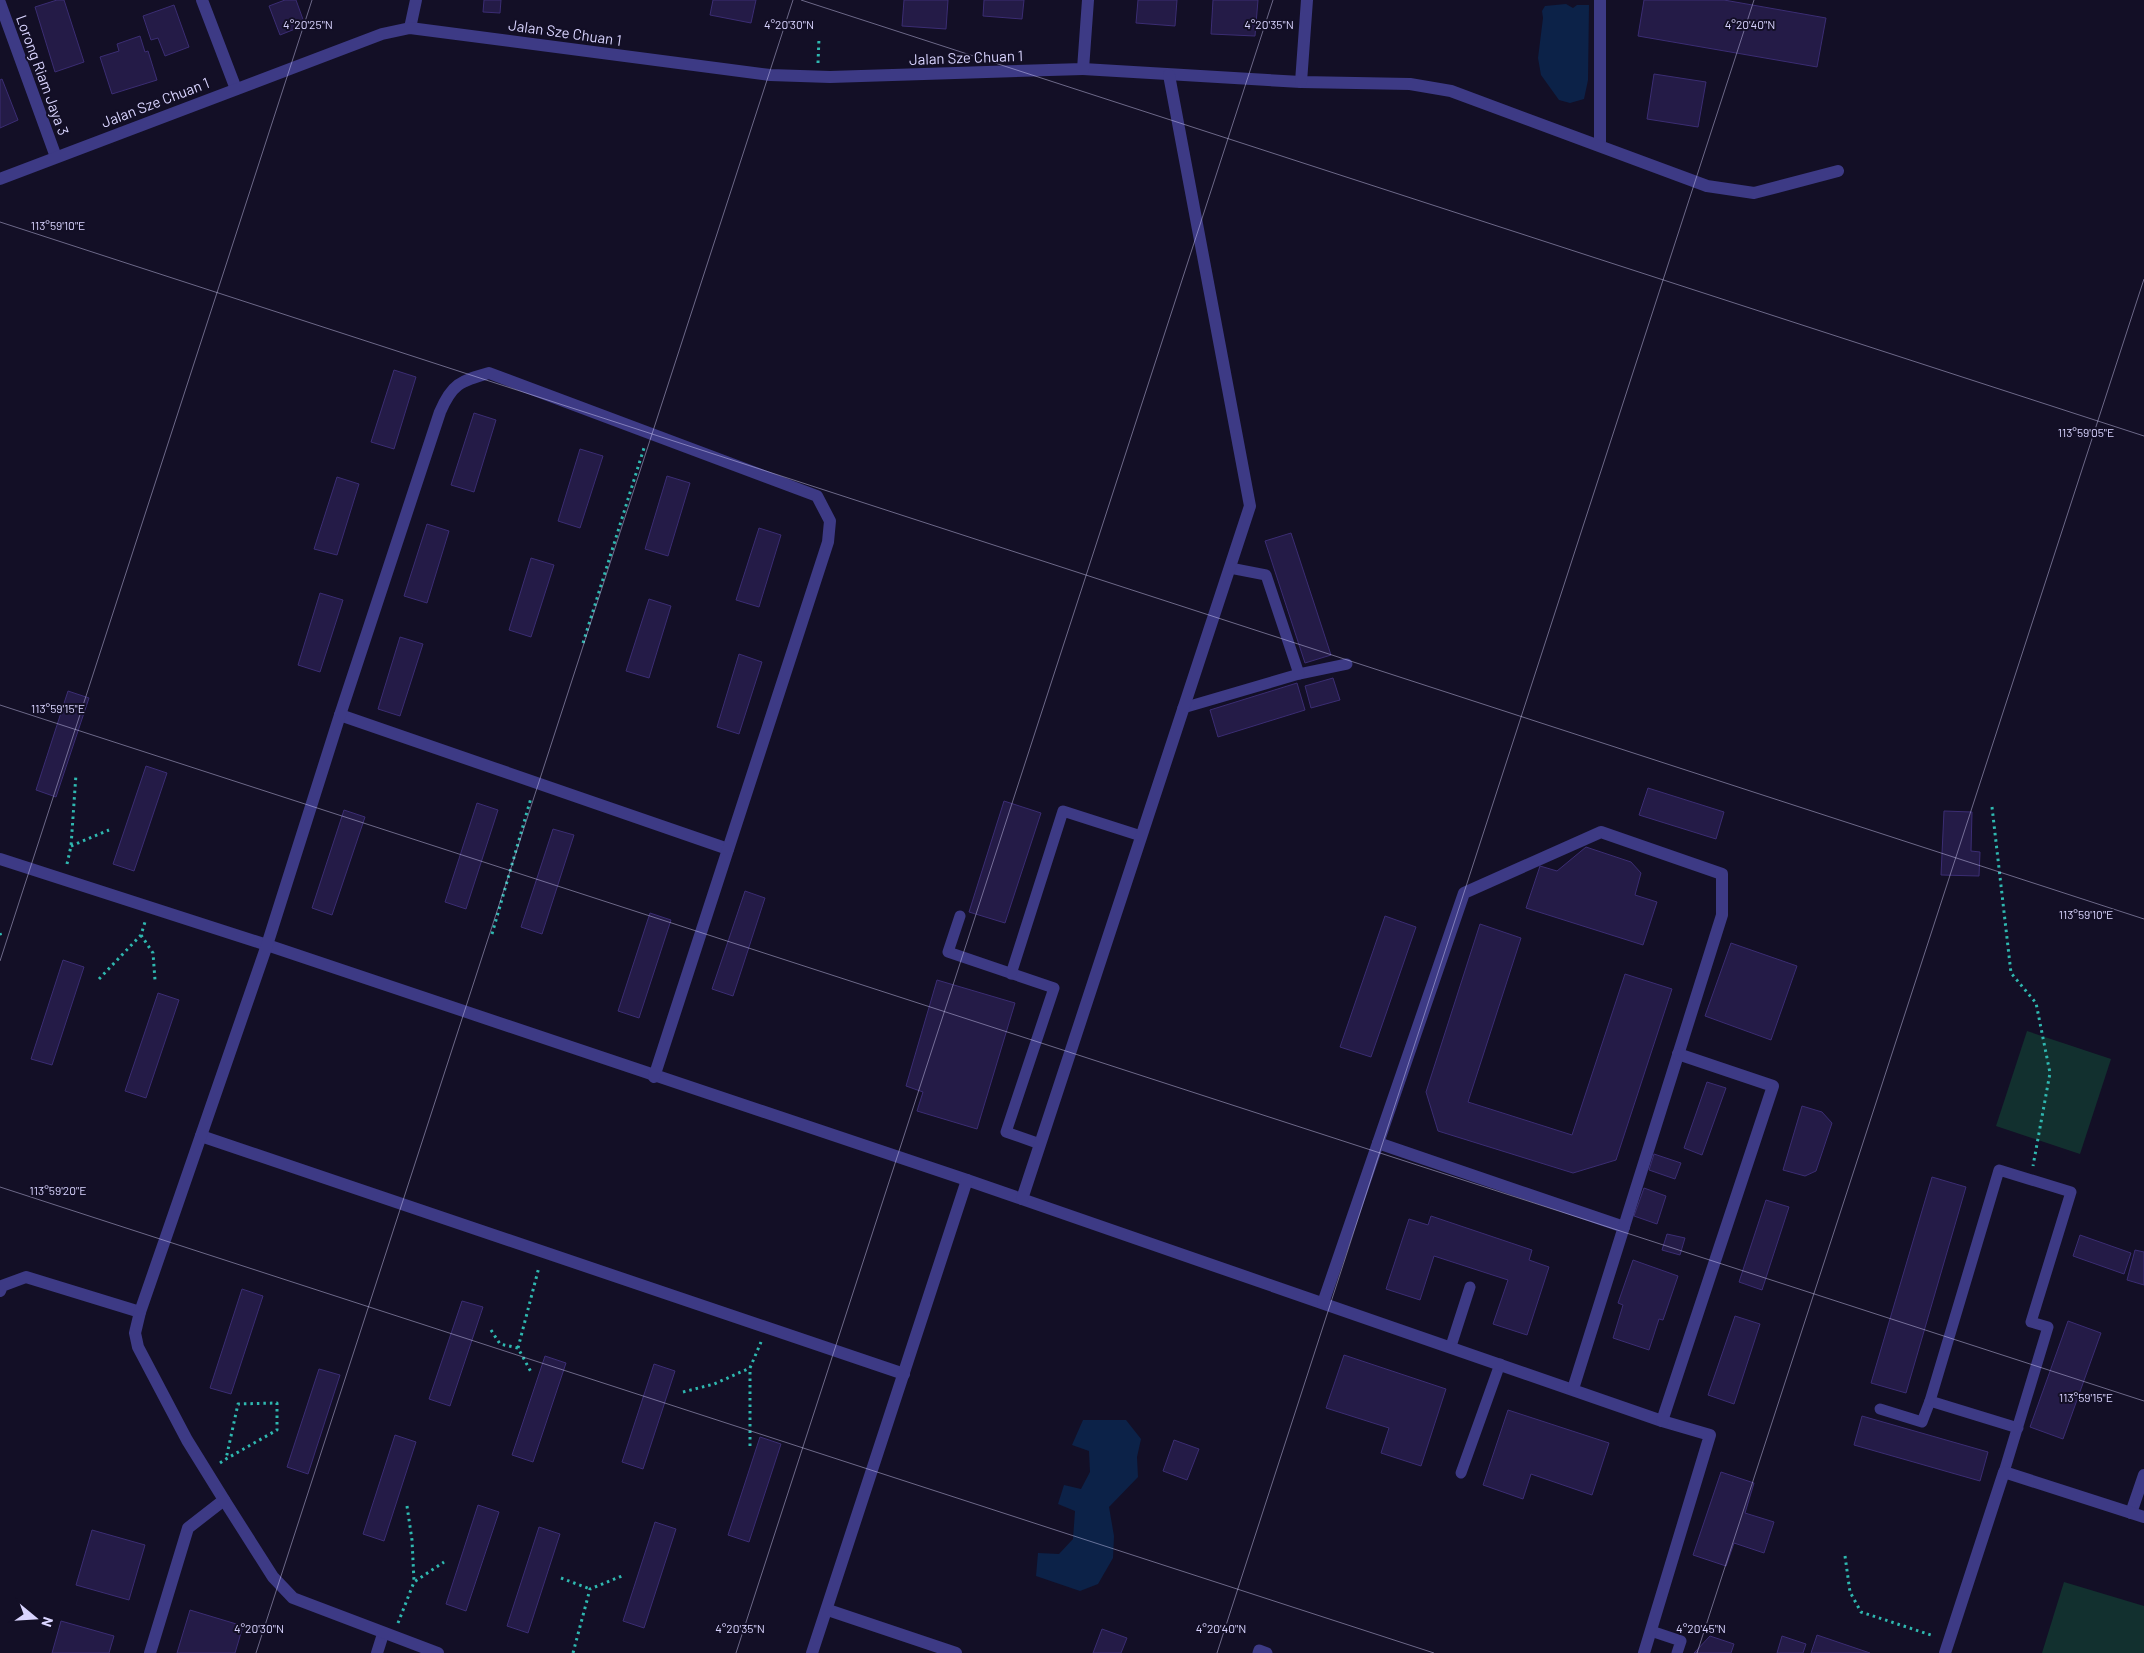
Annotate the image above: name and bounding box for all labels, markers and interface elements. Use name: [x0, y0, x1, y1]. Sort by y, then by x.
street label: Lorong Riam Jaya 3: [13, 12, 73, 138]
street label: Jalan Sze Chuan 1: [507, 15, 623, 49]
text: 4°20'25"N: [283, 17, 333, 31]
text: 4°20'30"N: [764, 17, 814, 31]
text: 4°20'35"N: [1244, 17, 1294, 31]
text: 4°20'40"N: [1725, 17, 1775, 31]
street label: Jalan Sze Chuan 1: [909, 46, 1023, 68]
street label: Jalan Sze Chuan 1: [98, 73, 212, 131]
text: 113°59'10"E: [31, 218, 85, 232]
text: 113°59'05"E: [2058, 425, 2114, 439]
text: 113°59'15"E: [31, 701, 85, 715]
text: 113°59'10"E: [2059, 907, 2113, 921]
text: 113°59'20"E: [30, 1183, 86, 1197]
text: 113°59'15"E: [2059, 1390, 2113, 1404]
north arrow: [10, 1593, 60, 1643]
text: N: [38, 1615, 57, 1629]
text: 4°20'30"N: [234, 1621, 284, 1635]
text: 4°20'35"N: [715, 1621, 765, 1635]
text: 4°20'40"N: [1196, 1621, 1246, 1635]
text: 4°20'45"N: [1676, 1621, 1726, 1635]

